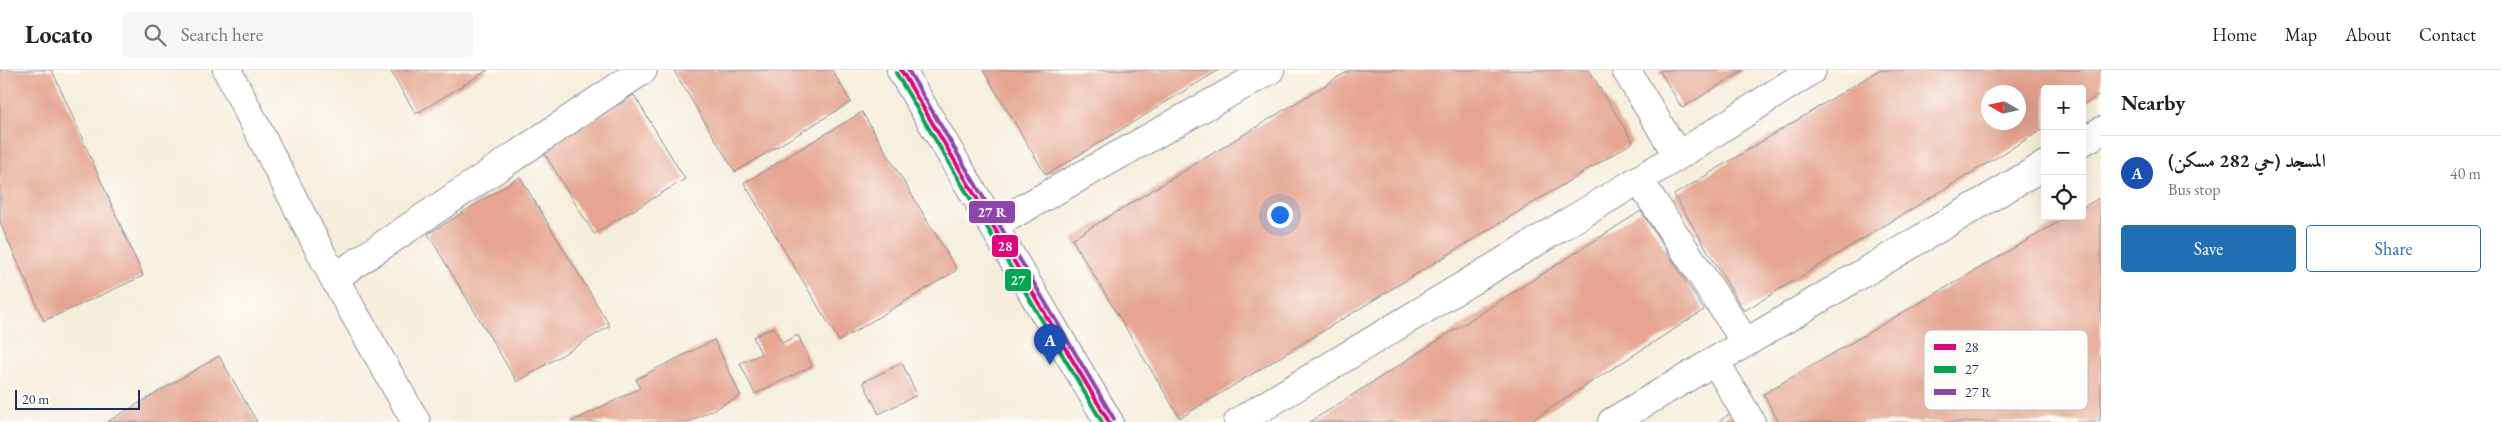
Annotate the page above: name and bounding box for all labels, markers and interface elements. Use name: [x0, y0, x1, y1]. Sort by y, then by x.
search box: [123, 12, 473, 57]
text: Locato: [25, 19, 93, 50]
icon: search: [141, 21, 169, 49]
text: Search here: [181, 22, 263, 47]
text: Home: [2212, 23, 2257, 46]
text: Map: [2285, 23, 2317, 46]
text: About: [2345, 23, 2391, 46]
text: Contact: [2419, 23, 2476, 46]
north arrow: [1981, 85, 2026, 130]
map controls: [2041, 85, 2086, 220]
button: +: [2041, 85, 2086, 130]
text: Nearby: [2121, 89, 2185, 116]
button: −: [2041, 130, 2086, 175]
text: المسجد (حي 282 مسكن): [2168, 148, 2326, 173]
text: A: [2131, 163, 2143, 184]
text: 40 m: [2450, 163, 2481, 184]
button: locate: [2041, 175, 2086, 220]
text: Bus stop: [2168, 179, 2221, 200]
line badge: 27 R: [968, 200, 1016, 224]
your location: [1267, 202, 1293, 228]
text: 27 R: [978, 203, 1007, 221]
button: Save: [2121, 225, 2296, 272]
button: Share: [2306, 225, 2481, 272]
line badge: 28: [991, 234, 1019, 258]
text: 28: [998, 237, 1012, 255]
line badge: 27: [1004, 268, 1032, 292]
text: 27: [1011, 271, 1026, 289]
pin: A: [1034, 324, 1066, 365]
legend: [1924, 330, 2088, 410]
text: 28: [1965, 338, 1979, 356]
text: 27: [1965, 360, 1979, 378]
text: 27 R: [1965, 383, 1992, 401]
scale bar: [15, 387, 140, 410]
text: 20 m: [22, 390, 49, 408]

